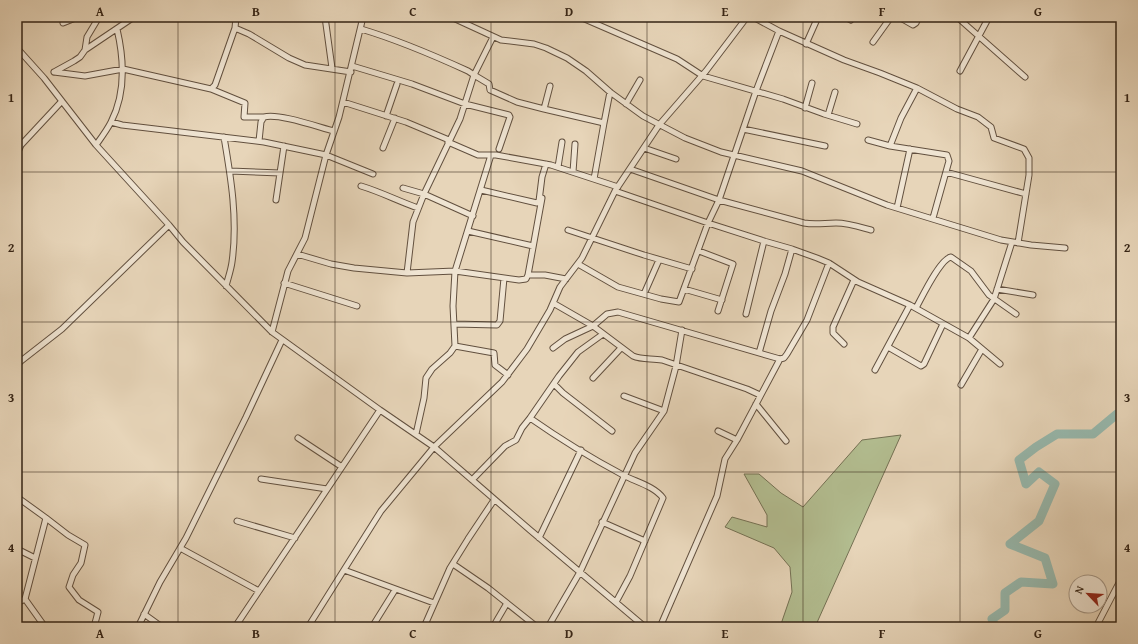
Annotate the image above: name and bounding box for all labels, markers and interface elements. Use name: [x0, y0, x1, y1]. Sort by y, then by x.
text: A: [96, 2, 105, 21]
text: B: [252, 2, 260, 21]
text: C: [409, 2, 417, 21]
text: D: [565, 2, 573, 21]
text: E: [722, 2, 729, 21]
text: F: [879, 2, 886, 21]
text: G: [1034, 2, 1042, 21]
text: 1: [8, 88, 14, 107]
text: 1: [1124, 88, 1130, 107]
text: 2: [8, 238, 15, 257]
text: 2: [1124, 238, 1131, 257]
text: 3: [8, 388, 14, 407]
text: 3: [1124, 388, 1130, 407]
text: 4: [8, 538, 15, 557]
text: 4: [1124, 538, 1131, 557]
north arrow: [1068, 574, 1108, 614]
text: N: [1070, 582, 1088, 596]
text: A: [96, 624, 105, 643]
text: B: [252, 624, 260, 643]
text: C: [409, 624, 417, 643]
text: D: [565, 624, 573, 643]
text: E: [722, 624, 729, 643]
text: F: [879, 624, 886, 643]
text: G: [1034, 624, 1042, 643]

